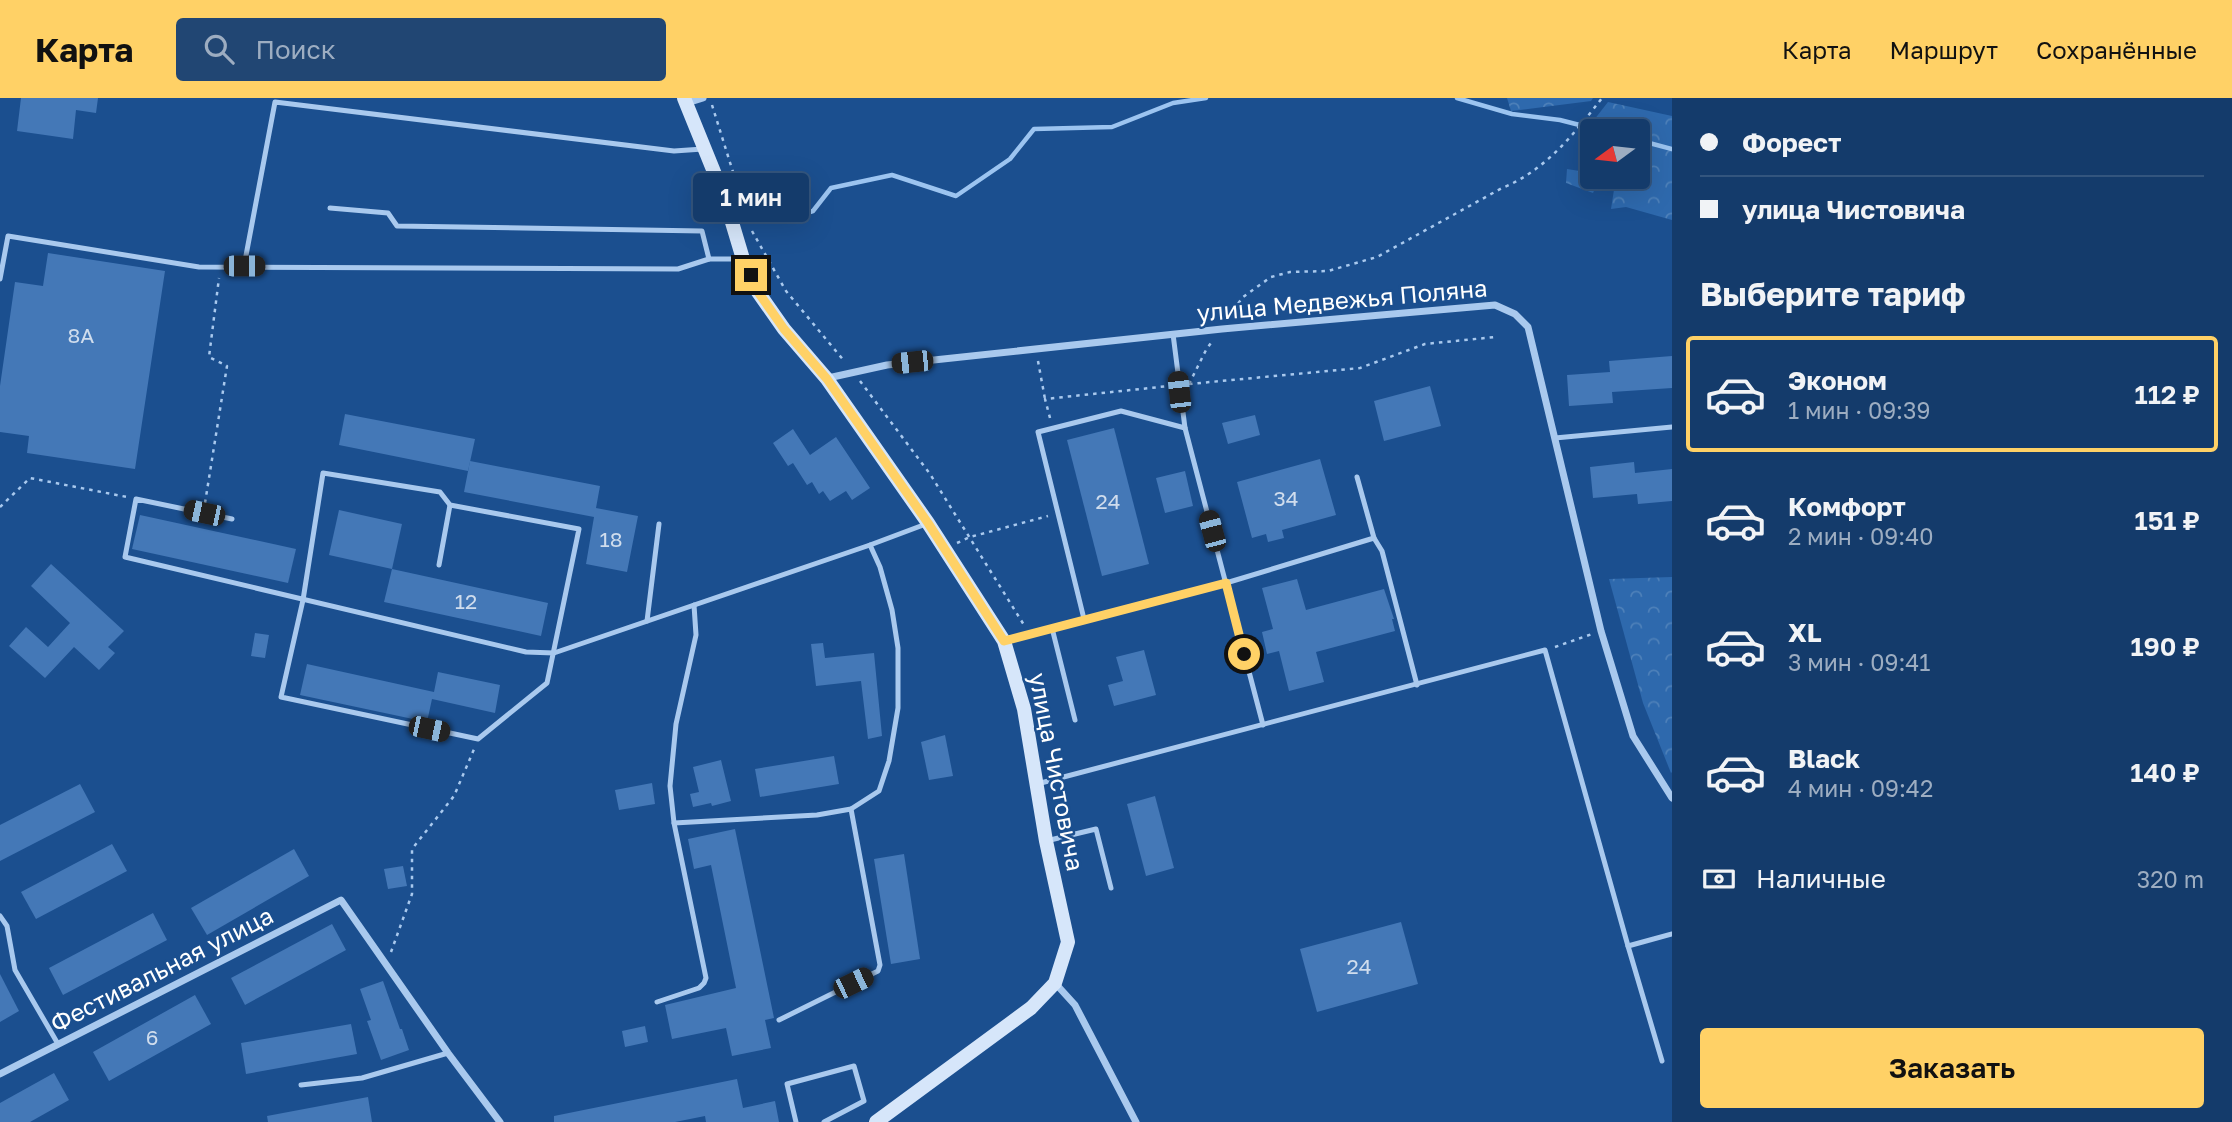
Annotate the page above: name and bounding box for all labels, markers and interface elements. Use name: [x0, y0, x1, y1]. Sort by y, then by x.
search box: [176, 18, 666, 81]
text: Карта: [35, 30, 134, 69]
icon: search: [200, 30, 238, 68]
text: Поиск: [256, 34, 336, 65]
text: Карта: [1782, 35, 1852, 64]
text: Маршрут: [1890, 35, 1998, 64]
text: Сохранённые: [2036, 35, 2197, 64]
north arrow: [1580, 119, 1650, 189]
map controls: [1580, 119, 1650, 189]
text: Форест: [1742, 127, 1842, 158]
callout: 1 мин: [693, 174, 809, 222]
text: 1 мин: [720, 183, 782, 211]
text: улица Чистовича: [1742, 194, 1965, 225]
car: [224, 256, 266, 277]
route end: [735, 259, 767, 291]
street label: улица Медвежья Поляна: [1195, 272, 1488, 327]
text: Выберите тариф: [1700, 275, 1966, 313]
house number: 8А: [68, 322, 94, 348]
car: [891, 349, 934, 375]
icon: car: [1704, 363, 1767, 426]
text: Эконом: [1788, 365, 1887, 396]
car: [1167, 370, 1192, 414]
text: 112 ₽: [2135, 379, 2200, 410]
text: 1 мин · 09:39: [1788, 396, 1930, 424]
house number: 34: [1273, 485, 1299, 511]
house number: 24: [1096, 488, 1121, 514]
icon: car: [1704, 489, 1767, 552]
text: Комфорт: [1788, 491, 1906, 522]
car: [182, 498, 227, 528]
text: 151 ₽: [2135, 505, 2200, 536]
car: [1197, 508, 1228, 554]
text: 2 мин · 09:40: [1788, 522, 1933, 550]
house number: 18: [600, 526, 623, 552]
house number: 12: [455, 588, 477, 614]
icon: car: [1704, 615, 1767, 678]
text: XL: [1788, 617, 1822, 648]
text: 190 ₽: [2130, 631, 2200, 662]
route start: [1228, 638, 1260, 670]
text: 3 мин · 09:41: [1788, 648, 1931, 676]
street label: улица Чистовича: [1024, 670, 1091, 873]
car: [407, 714, 452, 744]
icon: car: [1704, 741, 1767, 804]
text: Black: [1788, 743, 1860, 774]
text: 140 ₽: [2130, 757, 2200, 788]
text: 4 мин · 09:42: [1788, 774, 1933, 802]
icon: cash: [1700, 860, 1738, 898]
text: Наличные: [1756, 863, 1886, 894]
text: 320 m: [2137, 865, 2204, 893]
street label: Фестивальная улица: [45, 900, 277, 1037]
house number: 24: [1347, 953, 1372, 979]
car: [830, 964, 877, 1002]
house number: 6: [146, 1024, 158, 1050]
button: Заказать: [1700, 1028, 2204, 1108]

